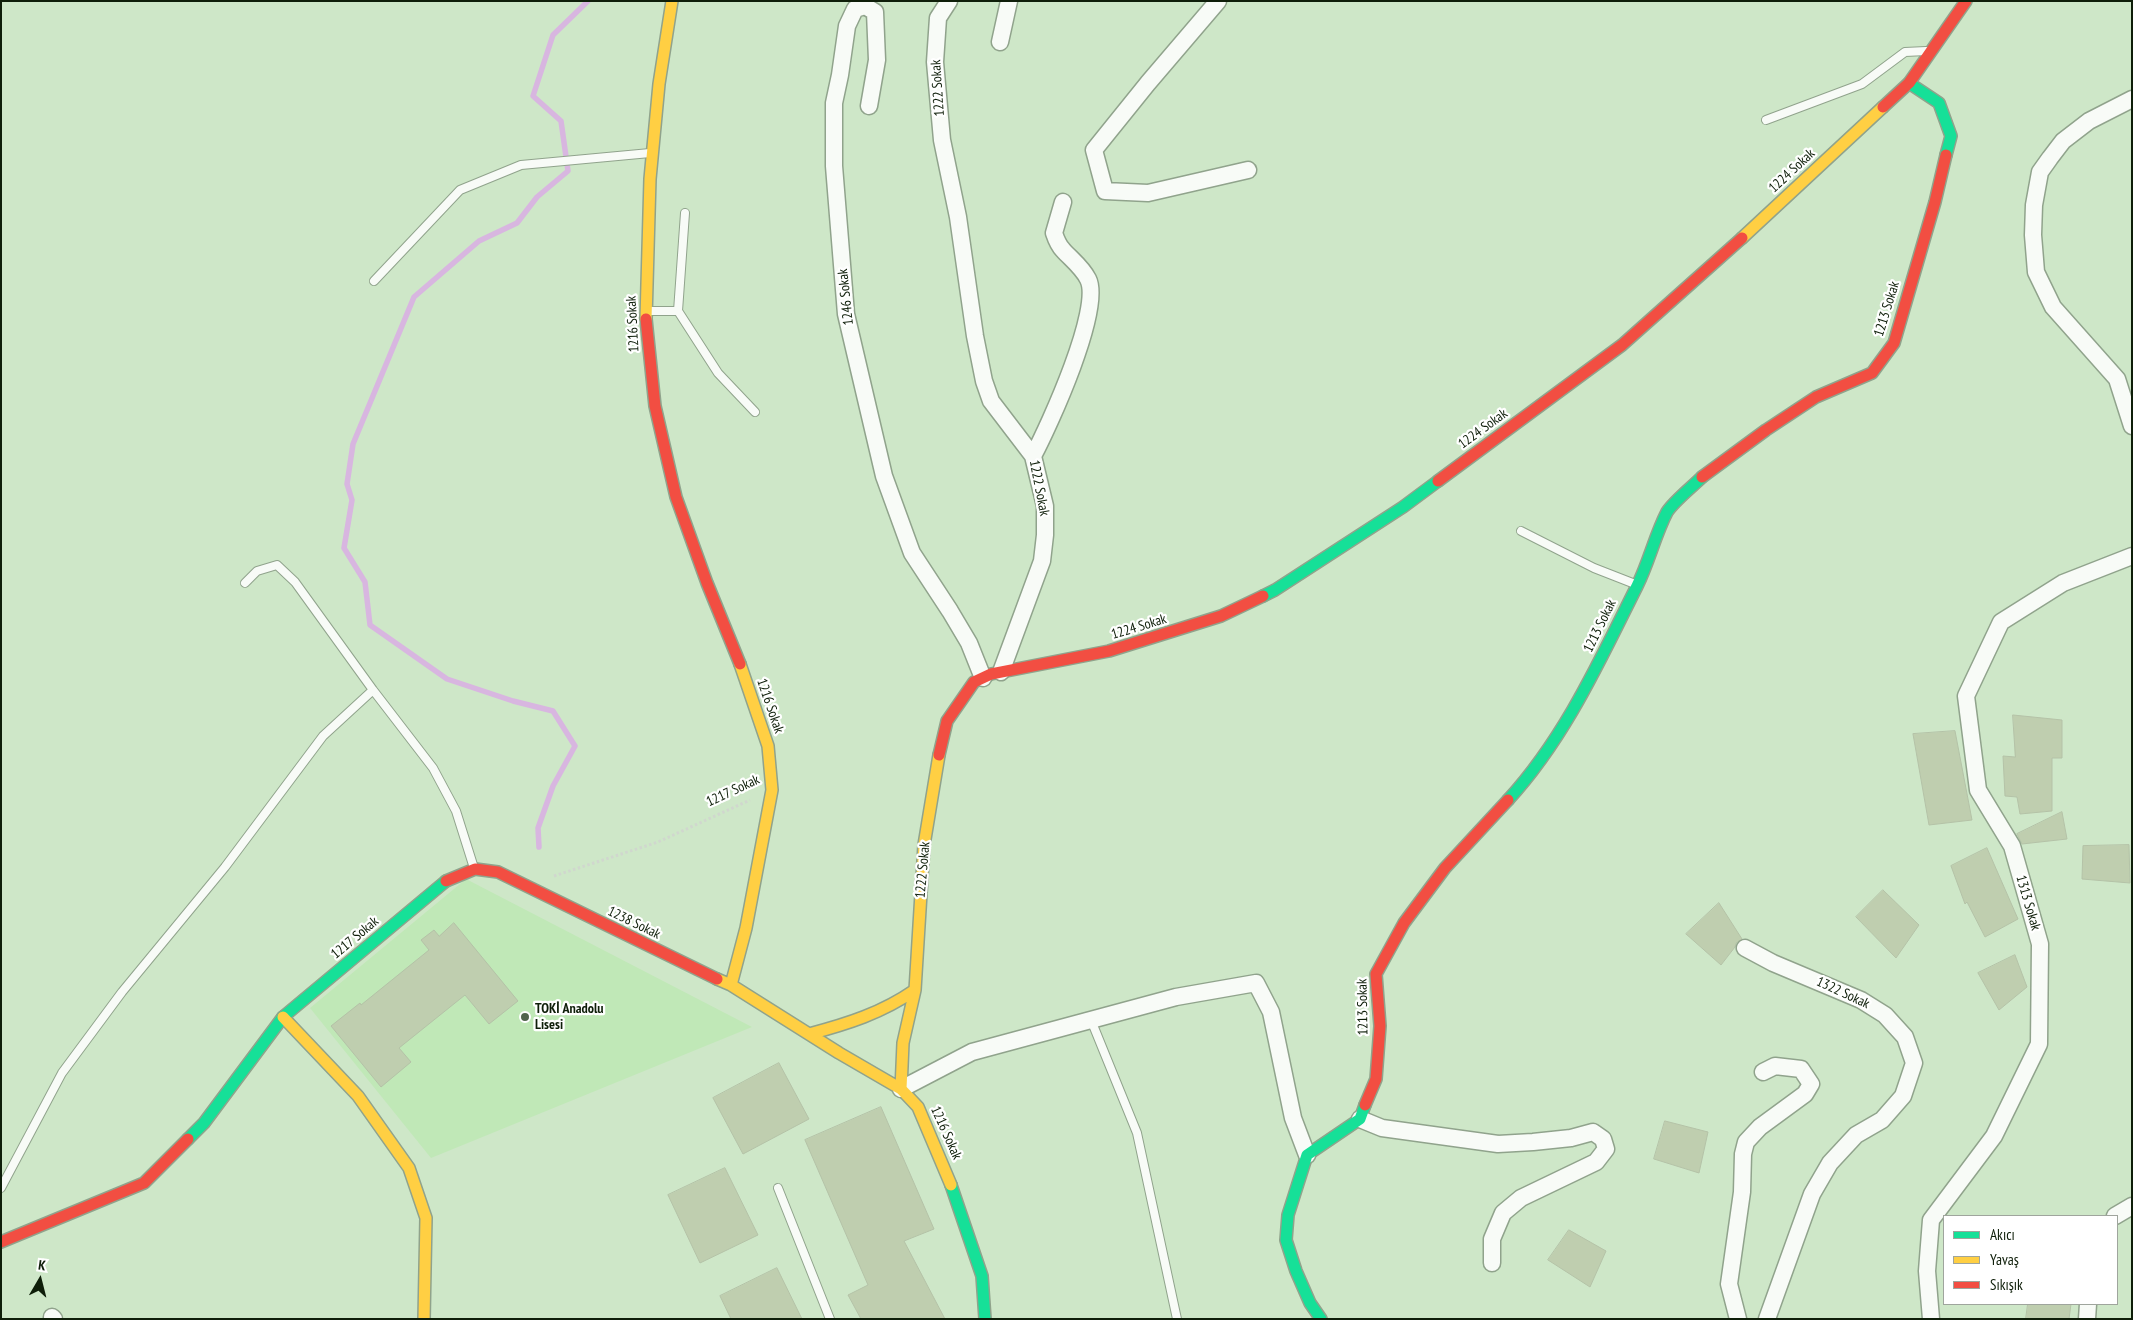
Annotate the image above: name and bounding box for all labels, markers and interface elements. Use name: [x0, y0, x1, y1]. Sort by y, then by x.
street label: 1222 Sokak: [928, 59, 948, 117]
street label: 1224 Sokak: [1766, 146, 1818, 196]
street label: 1246 Sokak: [835, 268, 857, 326]
street label: 1213 Sokak: [1871, 279, 1903, 339]
street label: 1216 Sokak: [623, 295, 643, 353]
street label: 1224 Sokak: [1455, 406, 1511, 452]
street label: 1222 Sokak: [1025, 459, 1053, 517]
street label: 1213 Sokak: [1580, 597, 1620, 655]
street label: 1224 Sokak: [1109, 611, 1169, 643]
street label: 1216 Sokak: [753, 676, 787, 736]
street label: 1217 Sokak: [704, 771, 762, 811]
street label: 1222 Sokak: [912, 841, 934, 899]
street label: 1313 Sokak: [2012, 873, 2044, 933]
street label: 1238 Sokak: [605, 903, 663, 943]
street label: 1217 Sokak: [328, 913, 382, 963]
street label: 1322 Sokak: [1814, 973, 1872, 1013]
street label: 1213 Sokak: [1354, 979, 1372, 1035]
place label: TOKİ Anadolu Lisesi: [535, 1001, 604, 1034]
marker: TOKİ Anadolu Lisesi: [519, 1011, 531, 1023]
street label: 1216 Sokak: [927, 1104, 965, 1162]
legend: [1943, 1215, 2118, 1305]
text: Akıcı: [1990, 1225, 2015, 1244]
text: Yavaş: [1990, 1250, 2019, 1269]
north arrow: [15, 1255, 65, 1305]
text: K: [37, 1256, 47, 1275]
text: Sıkışık: [1990, 1275, 2023, 1294]

